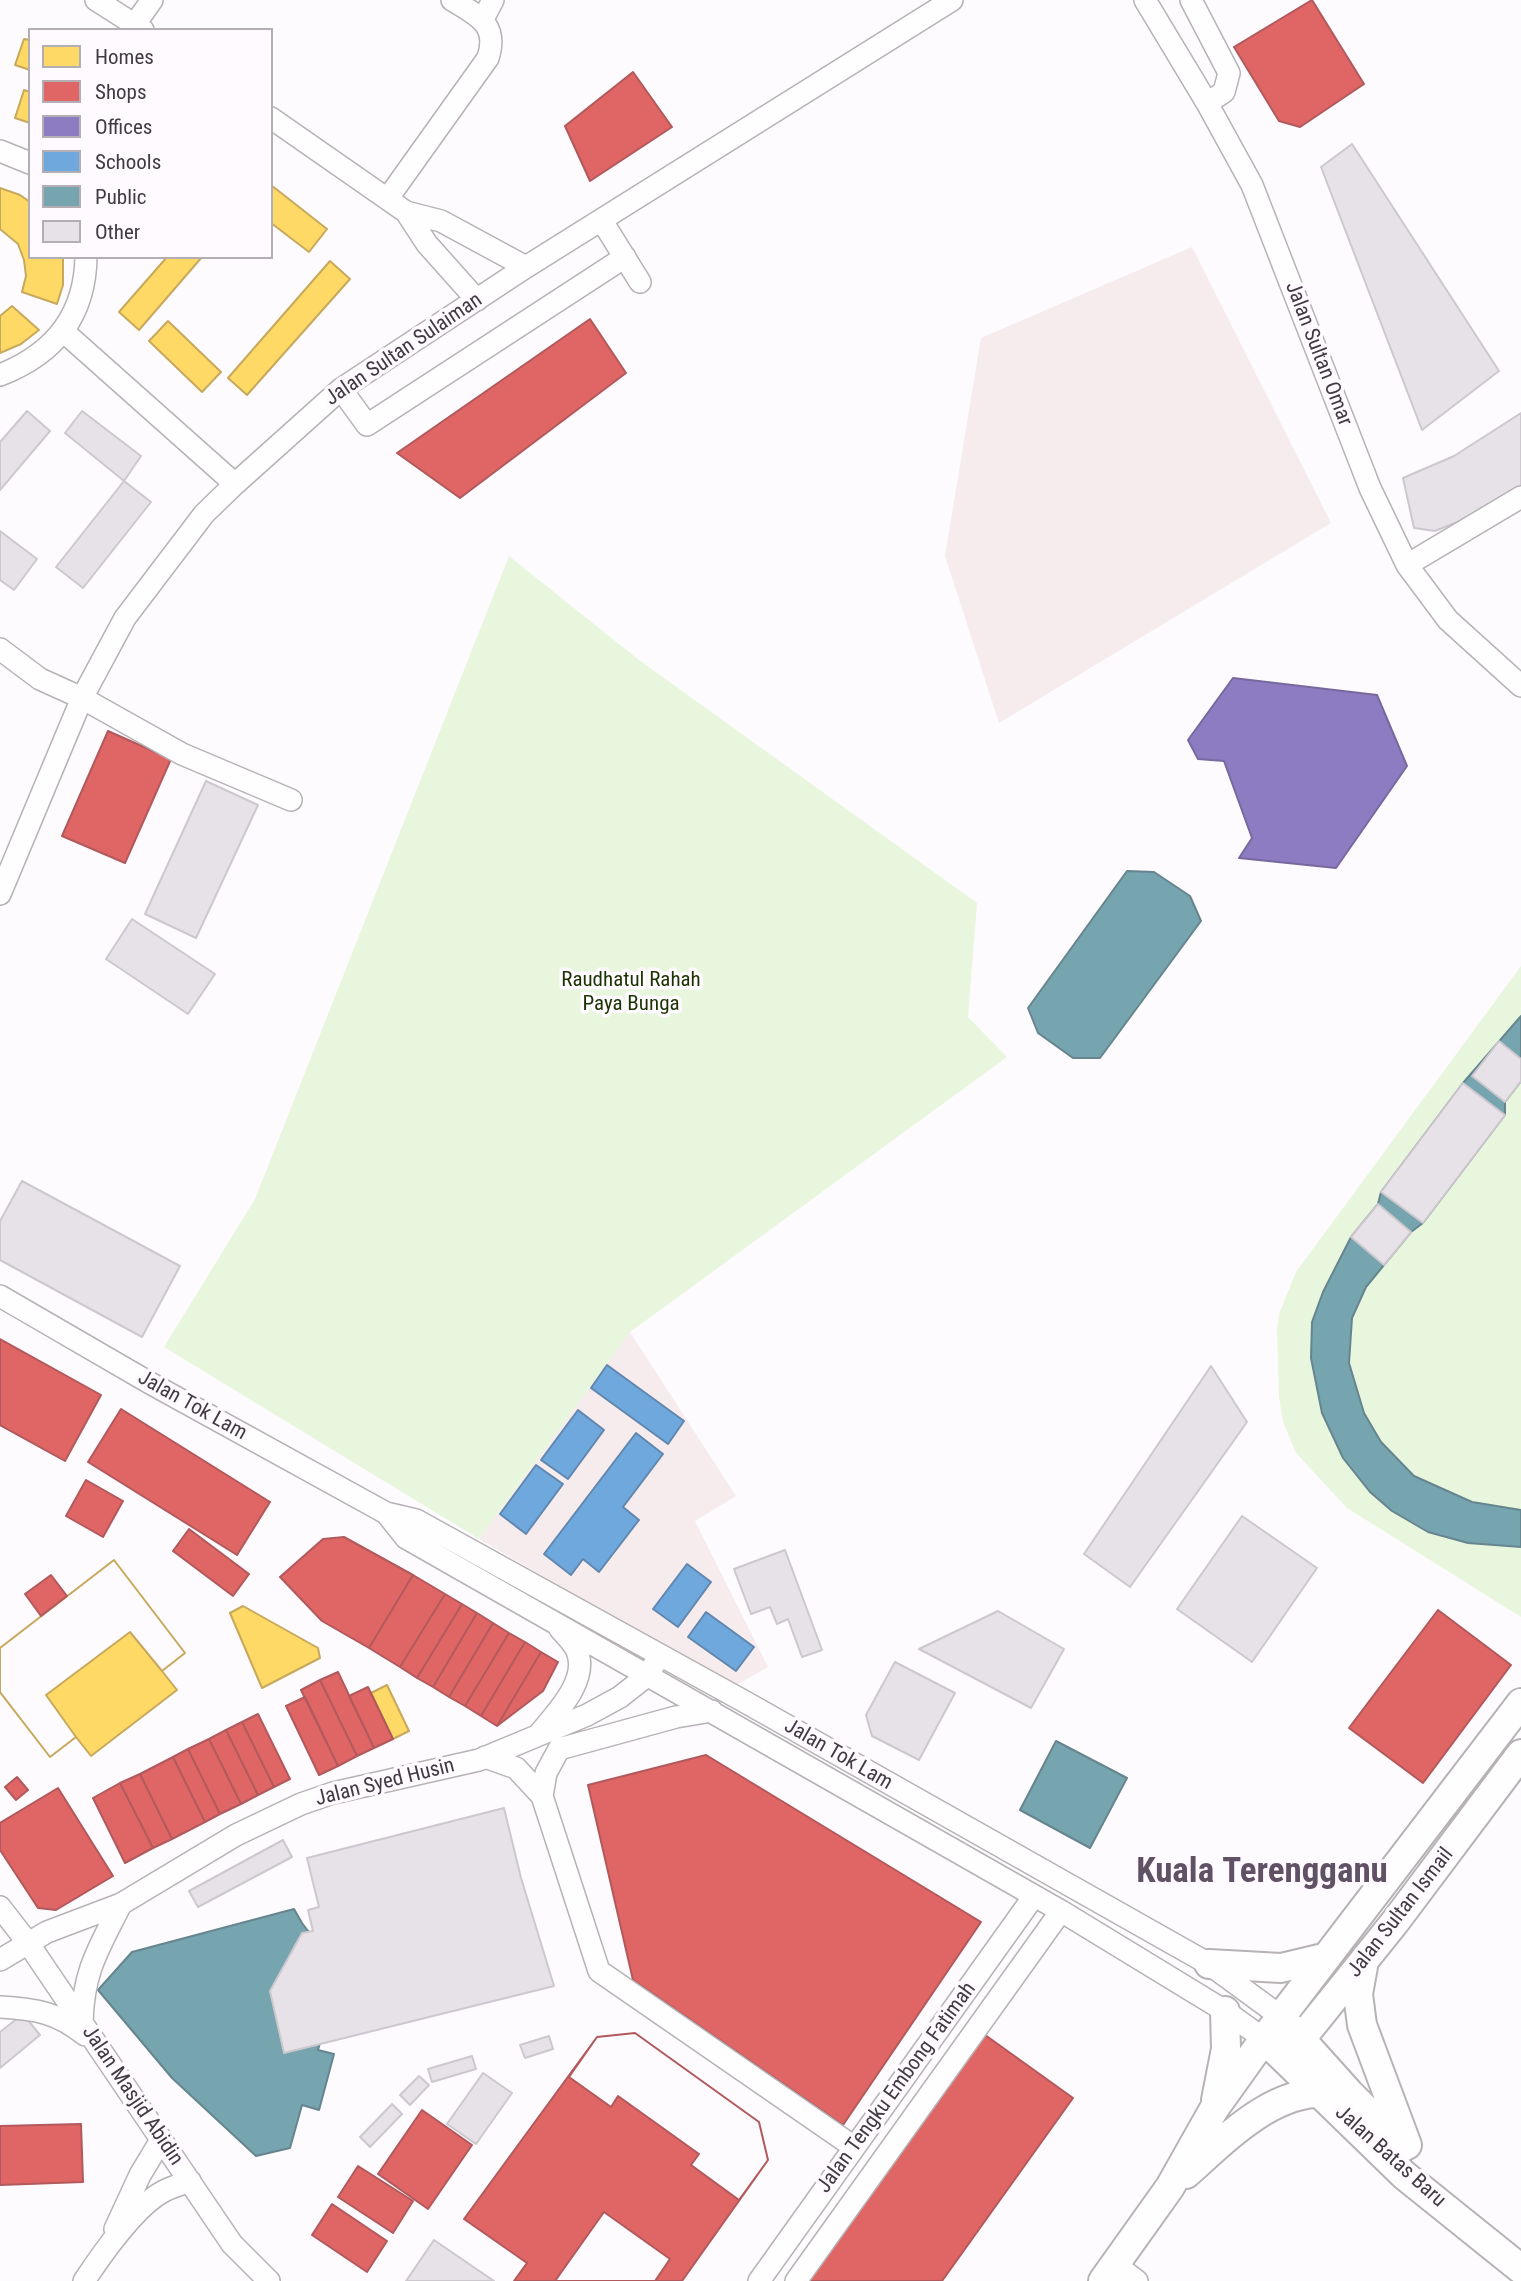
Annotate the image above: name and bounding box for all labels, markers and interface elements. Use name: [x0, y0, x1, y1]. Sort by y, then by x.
legend: [28, 28, 273, 259]
text: Homes: [95, 45, 154, 69]
text: Shops: [95, 80, 147, 104]
text: Offices: [95, 115, 152, 139]
text: Schools: [95, 150, 161, 174]
text: Public: [95, 185, 147, 209]
text: Other: [95, 220, 140, 244]
street label: Jalan Sultan Omar: [1279, 278, 1357, 430]
street label: Jalan Sultan Sulaiman: [321, 288, 487, 412]
park label: Raudhatul Rahah Paya Bunga: [561, 968, 701, 1018]
street label: Jalan Tok Lam: [133, 1366, 251, 1446]
street label: Jalan Tok Lam: [779, 1714, 897, 1796]
street label: Jalan Syed Husin: [313, 1754, 457, 1812]
street label: Jalan Sultan Ismail: [1343, 1843, 1459, 1983]
district label: Kuala Terengganu: [1136, 1852, 1388, 1894]
street label: Jalan Tengku Embong Fatimah: [812, 1978, 982, 2198]
street label: Jalan Masjid Abidin: [76, 2021, 188, 2171]
street label: Jalan Batas Baru: [1329, 2101, 1451, 2213]

